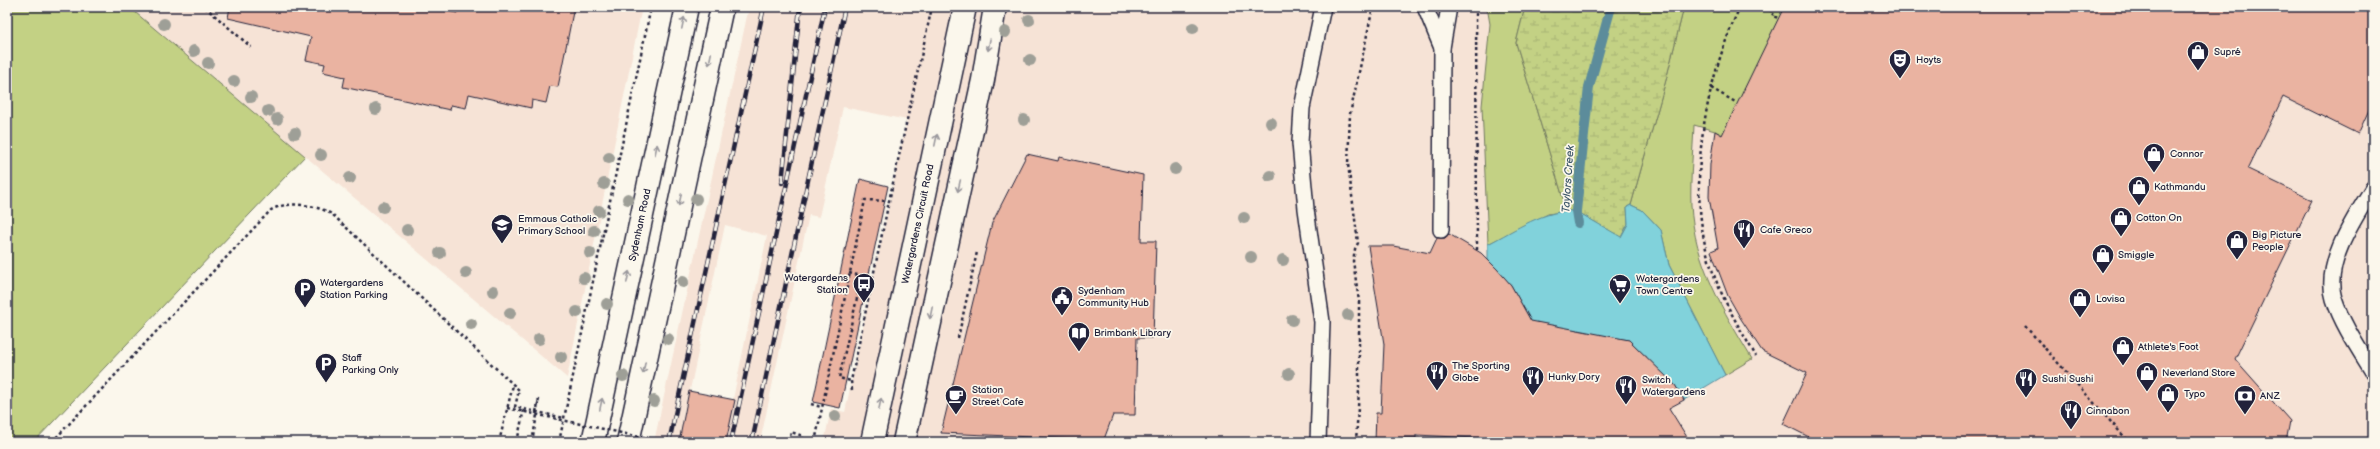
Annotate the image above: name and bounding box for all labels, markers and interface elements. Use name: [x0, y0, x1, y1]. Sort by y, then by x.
one-way arrow: [680, 17, 688, 30]
one-way arrow: [985, 39, 993, 52]
shop icon: Supré: [2185, 39, 2211, 72]
place label: Supré: [2214, 46, 2241, 58]
theatre icon: Hoyts: [1887, 47, 1913, 80]
one-way arrow: [706, 52, 714, 65]
place label: Hoyts: [1916, 54, 1941, 66]
one-way arrow: [933, 134, 941, 147]
shop icon: Connor: [2141, 141, 2167, 174]
one-way arrow: [652, 144, 660, 157]
water label: Taylors Creek: [1559, 144, 1577, 213]
place label: Connor: [2170, 148, 2204, 160]
street label: Watergardens Circuit Road: [899, 163, 937, 285]
shop icon: Kathmandu: [2126, 174, 2152, 207]
one-way arrow: [955, 179, 963, 192]
place label: Kathmandu: [2154, 181, 2205, 193]
street label: Sydenham Road: [626, 187, 654, 262]
one-way arrow: [676, 193, 684, 206]
shop icon: Cotton On: [2108, 205, 2134, 238]
school or university icon: Emmaus Catholic Primary School: [489, 212, 515, 245]
place label: Cotton On: [2136, 212, 2182, 224]
place label: Emmaus Catholic Primary School: [518, 213, 597, 237]
restaurant icon: Cafe Greco: [1731, 217, 1757, 250]
place label: Cafe Greco: [1760, 224, 1812, 236]
shop icon: Big Picture People: [2224, 228, 2250, 261]
place label: Big Picture People: [2252, 229, 2302, 253]
shop icon: Smiggle: [2090, 242, 2116, 275]
place label: Smiggle: [2118, 249, 2154, 261]
one-way arrow: [625, 271, 633, 284]
bus stop icon: Watergardens Station: [851, 271, 877, 304]
place label: Watergardens Station: [785, 272, 848, 296]
supermarket icon: Watergardens Town Centre: [1607, 272, 1633, 305]
place label: Watergardens Town Centre: [1636, 273, 1699, 297]
parking icon: Watergardens Station Parking: [292, 276, 318, 309]
place label: Watergardens Station Parking: [320, 277, 388, 301]
public building icon: Sydenham Community Hub: [1049, 284, 1075, 317]
place label: Sydenham Community Hub: [1078, 285, 1149, 309]
shop icon: Lovisa: [2067, 286, 2093, 319]
place label: Lovisa: [2096, 293, 2125, 305]
one-way arrow: [926, 306, 934, 319]
library icon: Brimbank Library: [1066, 320, 1092, 353]
place label: Brimbank Library: [1094, 327, 1172, 339]
shop icon: Athlete's Foot: [2110, 334, 2136, 367]
place label: Athlete's Foot: [2138, 341, 2199, 353]
parking icon: Staff Parking Only: [313, 351, 339, 384]
place label: Staff Parking Only: [342, 352, 399, 376]
restaurant icon: The Sporting Globe: [1424, 359, 1450, 392]
place label: The Sporting Globe: [1452, 360, 1510, 384]
shop icon: Neverland Store: [2134, 360, 2160, 393]
one-way arrow: [639, 361, 647, 374]
restaurant icon: Hunky Dory: [1520, 364, 1546, 397]
restaurant icon: Sushi Sushi: [2013, 366, 2039, 399]
place label: Neverland Store: [2162, 367, 2235, 379]
place label: Hunky Dory: [1548, 371, 1600, 383]
restaurant icon: Switch Watergardens: [1613, 373, 1639, 406]
place label: Sushi Sushi: [2042, 373, 2093, 385]
place label: Switch Watergardens: [1642, 374, 1705, 398]
shop icon: Typo: [2155, 381, 2181, 414]
cafe icon: Station Street Cafe: [943, 383, 969, 416]
bank icon: ANZ: [2232, 383, 2258, 416]
place label: Station Street Cafe: [972, 384, 1024, 408]
place label: Typo: [2184, 388, 2206, 400]
place label: ANZ: [2260, 390, 2281, 402]
one-way arrow: [597, 398, 605, 411]
one-way arrow: [877, 398, 885, 411]
restaurant icon: Cinnabon: [2058, 398, 2084, 431]
place label: Cinnabon: [2086, 405, 2130, 417]

